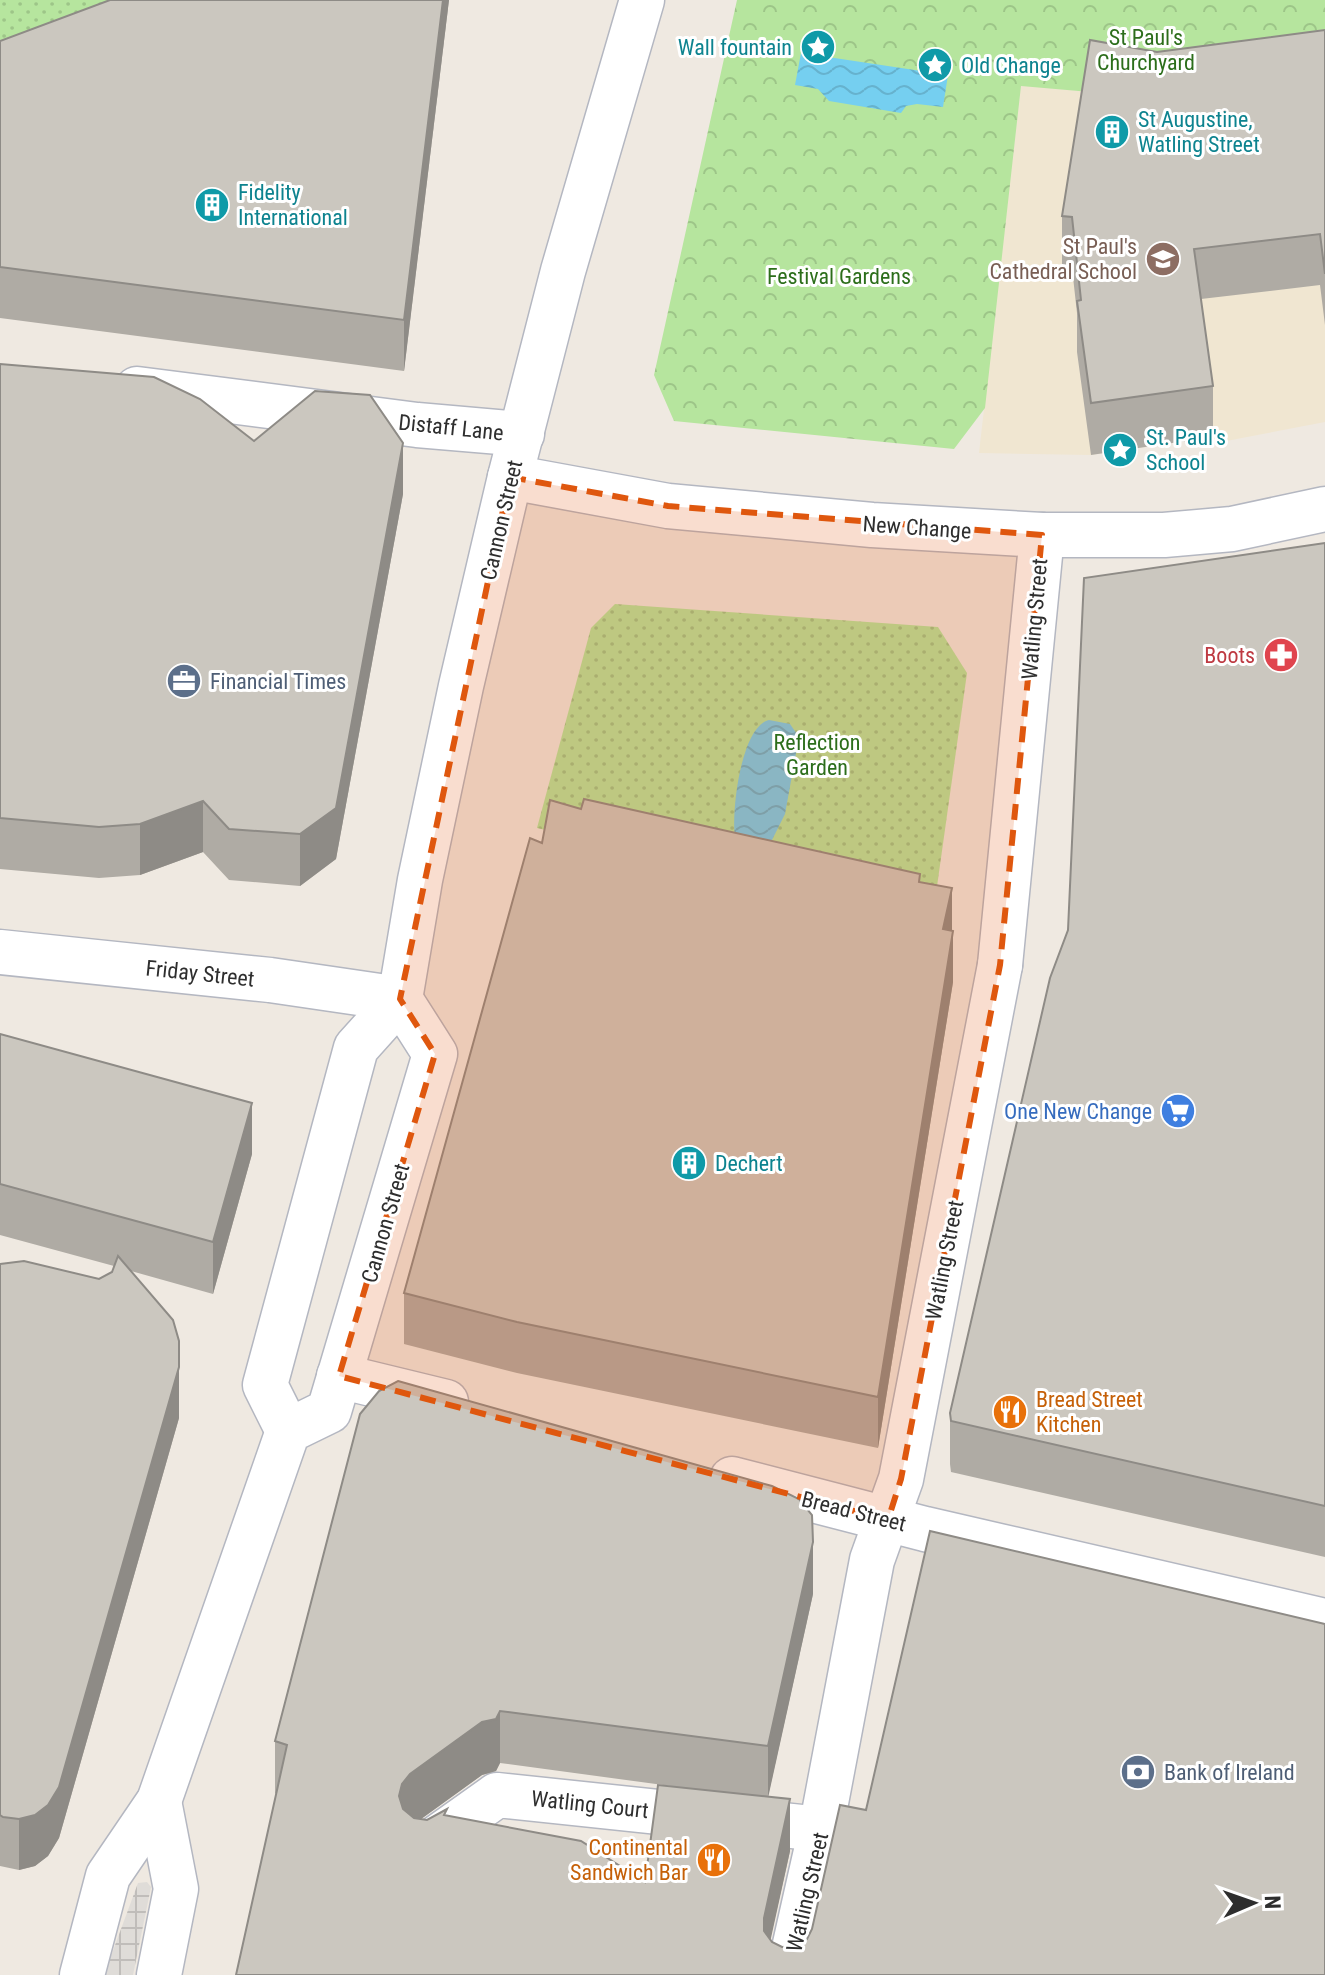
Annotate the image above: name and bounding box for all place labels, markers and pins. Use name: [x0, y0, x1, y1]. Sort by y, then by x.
place icon: Wall fountain: [799, 28, 837, 66]
place label: Wall fountain: [678, 35, 792, 60]
place icon: Old Change: [916, 46, 954, 84]
place label: Old Change: [961, 53, 1061, 78]
place label: St Augustine, Watling Street: [1138, 107, 1260, 157]
building icon: St Augustine, Watling Street: [1093, 113, 1131, 151]
place label: Fidelity International: [238, 180, 348, 230]
building icon: Fidelity International: [193, 186, 231, 224]
place label: St Paul's Cathedral School: [989, 234, 1137, 284]
school or university icon: St Paul's Cathedral School: [1144, 240, 1182, 278]
place label: St. Paul's School: [1146, 425, 1226, 475]
place icon: St. Paul's School: [1101, 431, 1139, 469]
pharmacy icon: Boots: [1262, 636, 1300, 674]
place label: Boots: [1204, 643, 1255, 668]
office icon: Financial Times: [165, 662, 203, 700]
place label: Financial Times: [210, 669, 346, 694]
supermarket icon: One New Change: [1159, 1092, 1197, 1130]
place label: One New Change: [1004, 1099, 1152, 1124]
building icon: Dechert: [670, 1144, 708, 1182]
place label: Dechert: [715, 1151, 783, 1176]
place label: Bread Street Kitchen: [1036, 1387, 1143, 1437]
restaurant icon: Bread Street Kitchen: [991, 1393, 1029, 1431]
bank icon: Bank of Ireland: [1119, 1753, 1157, 1791]
place label: Bank of Ireland: [1164, 1760, 1295, 1785]
place label: Continental Sandwich Bar: [570, 1835, 688, 1885]
restaurant icon: Continental Sandwich Bar: [695, 1841, 733, 1879]

